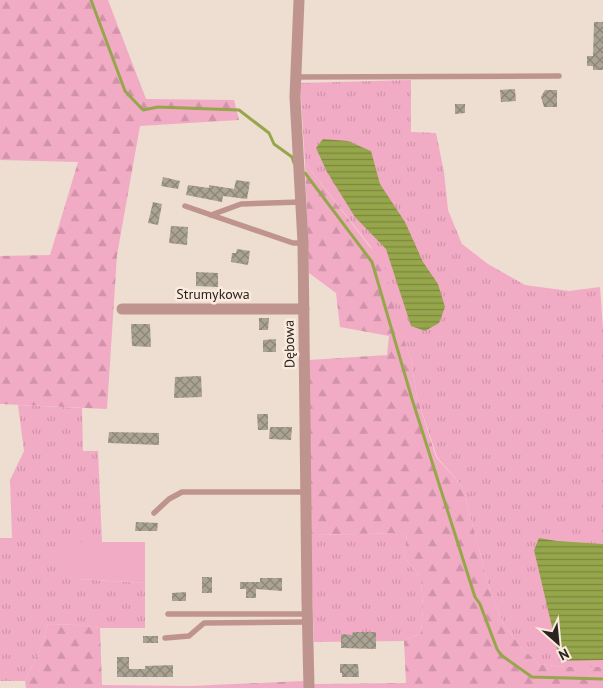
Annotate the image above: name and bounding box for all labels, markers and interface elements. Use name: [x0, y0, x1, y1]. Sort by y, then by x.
street label: Strumykowa: [176, 285, 250, 303]
street label: Dębowa: [280, 320, 298, 368]
north arrow: [533, 618, 583, 668]
text: N: [556, 644, 572, 665]

